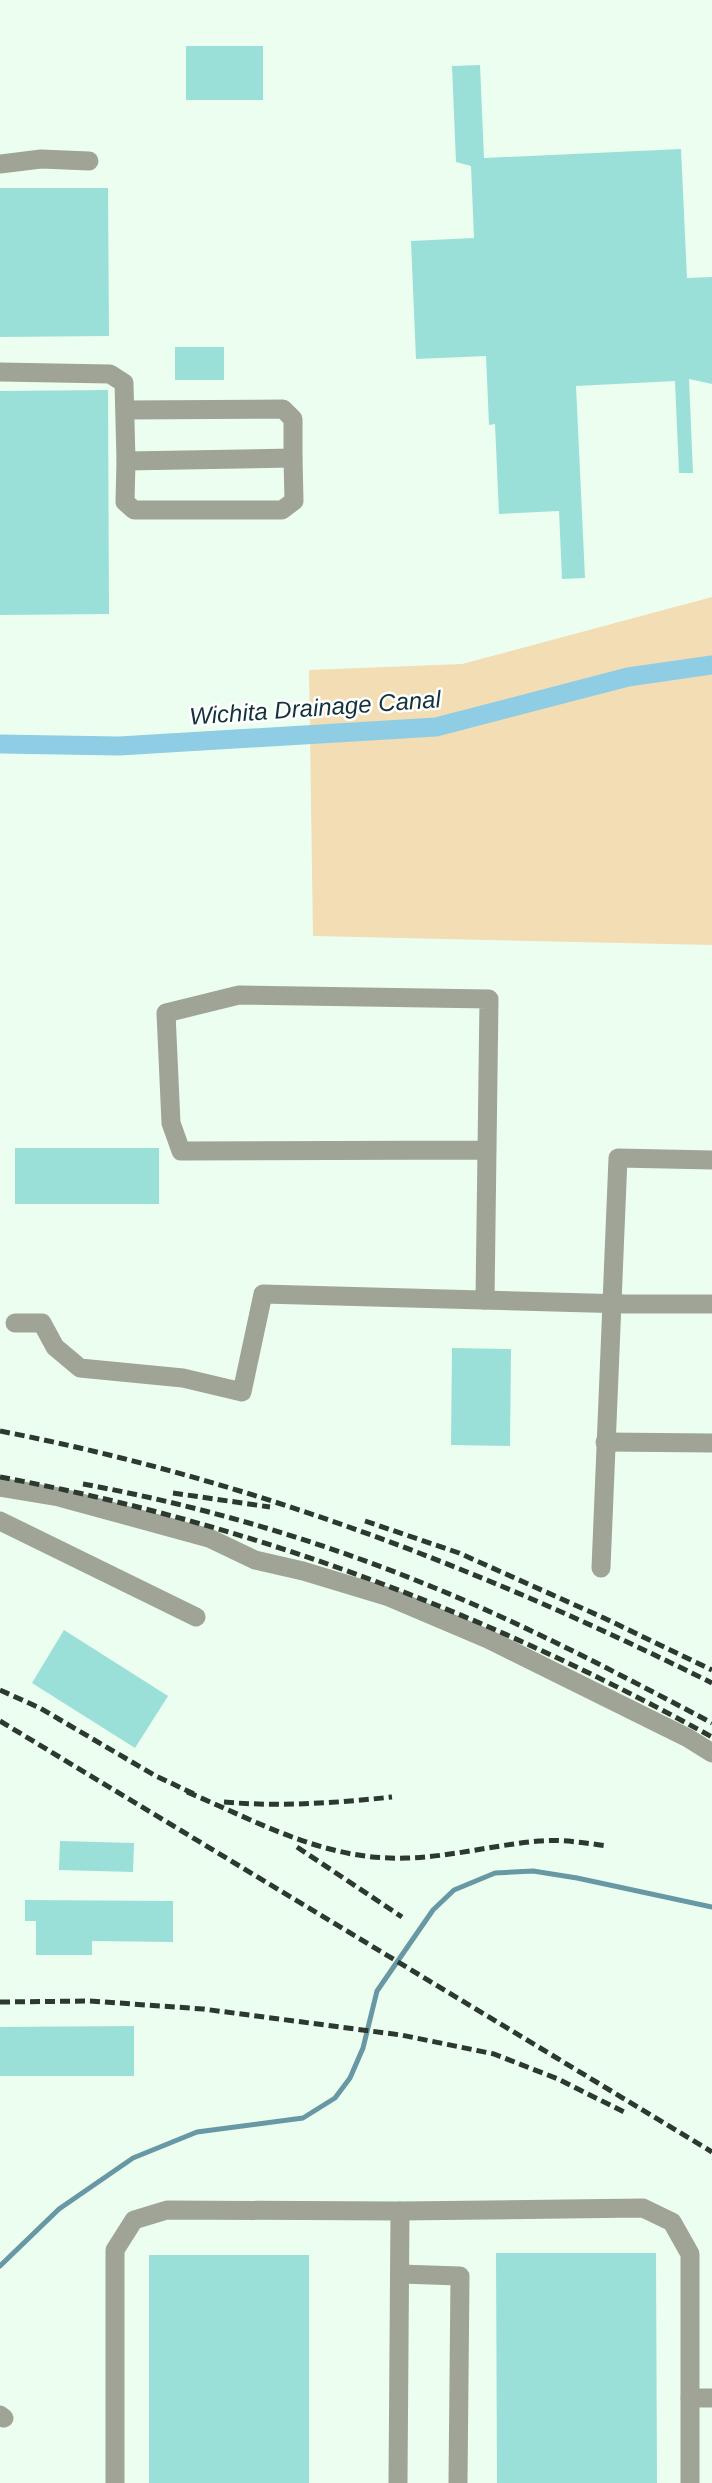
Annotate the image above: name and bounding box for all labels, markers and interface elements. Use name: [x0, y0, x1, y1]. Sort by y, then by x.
water label: Wichita Drainage Canal: [188, 685, 442, 730]

